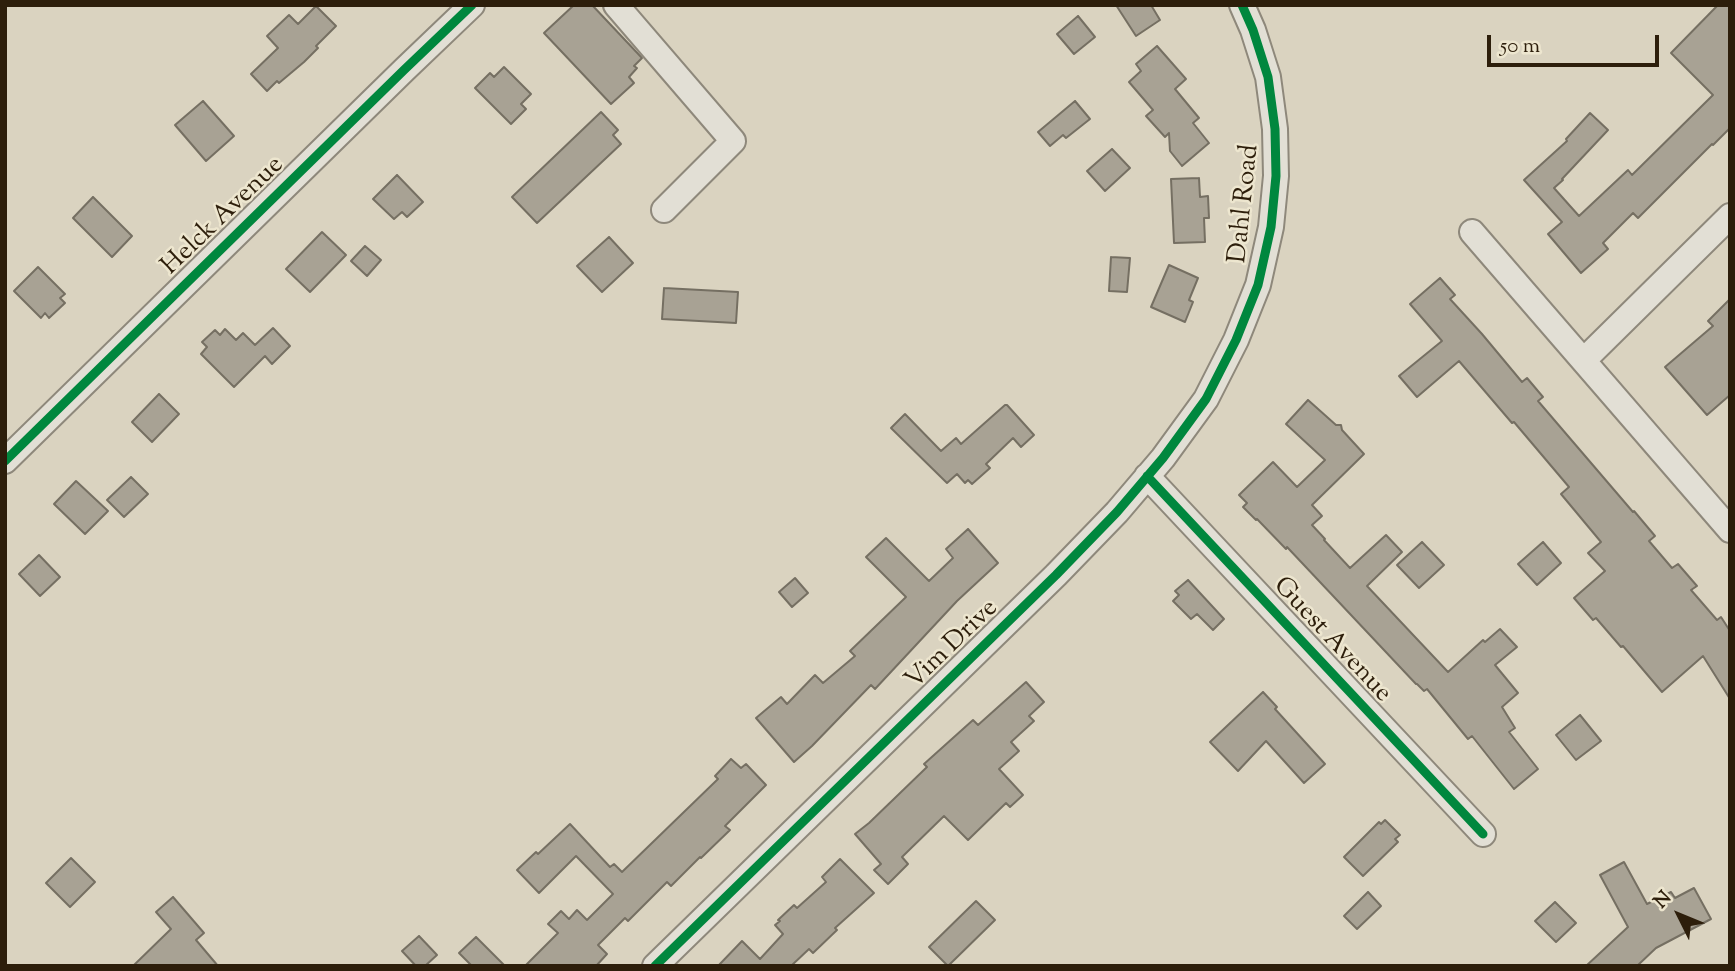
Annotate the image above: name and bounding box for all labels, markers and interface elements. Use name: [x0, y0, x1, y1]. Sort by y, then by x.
scale bar: [1490, 21, 1662, 65]
text: 50 m: [1500, 32, 1540, 62]
street label: Dahl Road: [1224, 143, 1268, 265]
street label: Helck Avenue: [156, 151, 292, 283]
street label: Guest Avenue: [1265, 572, 1397, 710]
street label: Vim Drive: [900, 594, 1006, 698]
north arrow: [1644, 880, 1714, 950]
text: N: [1648, 886, 1678, 915]

